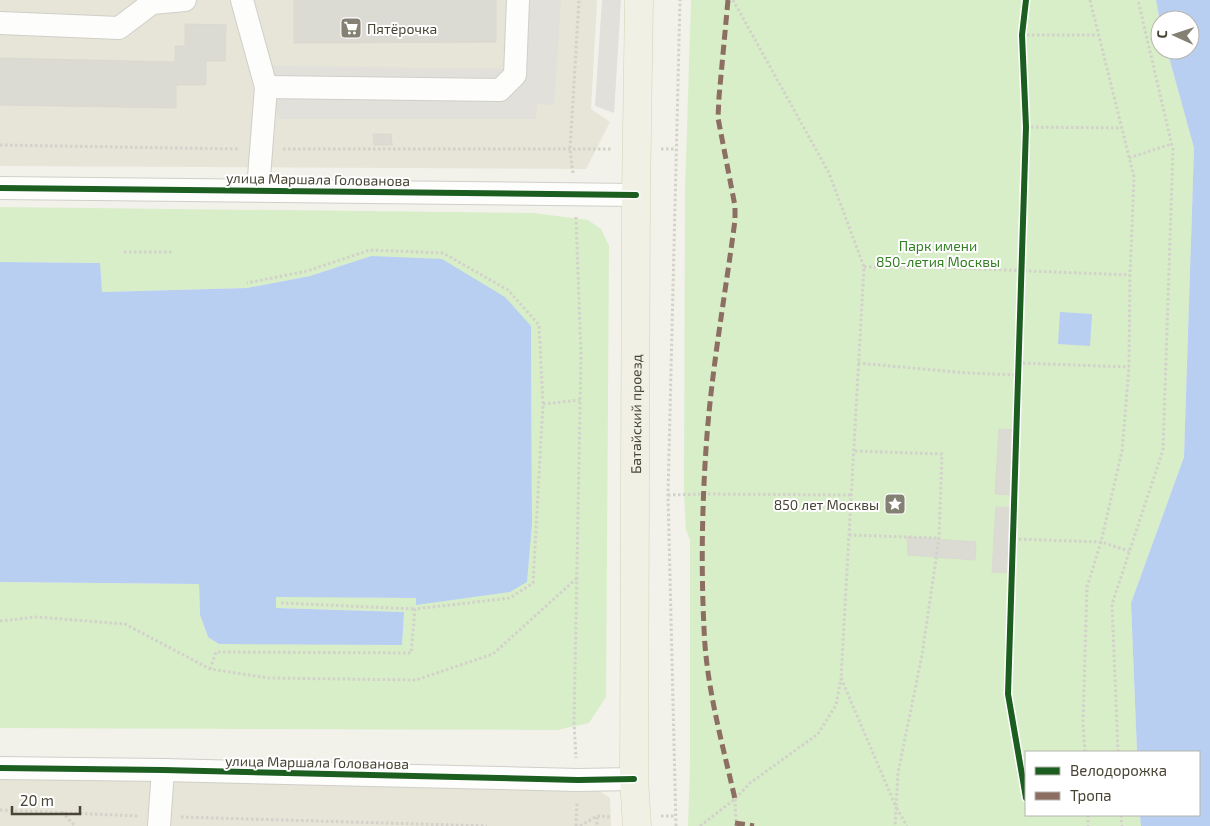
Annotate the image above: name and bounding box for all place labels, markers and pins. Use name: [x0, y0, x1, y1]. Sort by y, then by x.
supermarket icon: Пятёрочка: [339, 16, 363, 40]
place label: Пятёрочка: [367, 20, 437, 37]
place icon: 850 лет Москвы: [883, 492, 907, 516]
place label: 850 лет Москвы: [774, 496, 879, 513]

